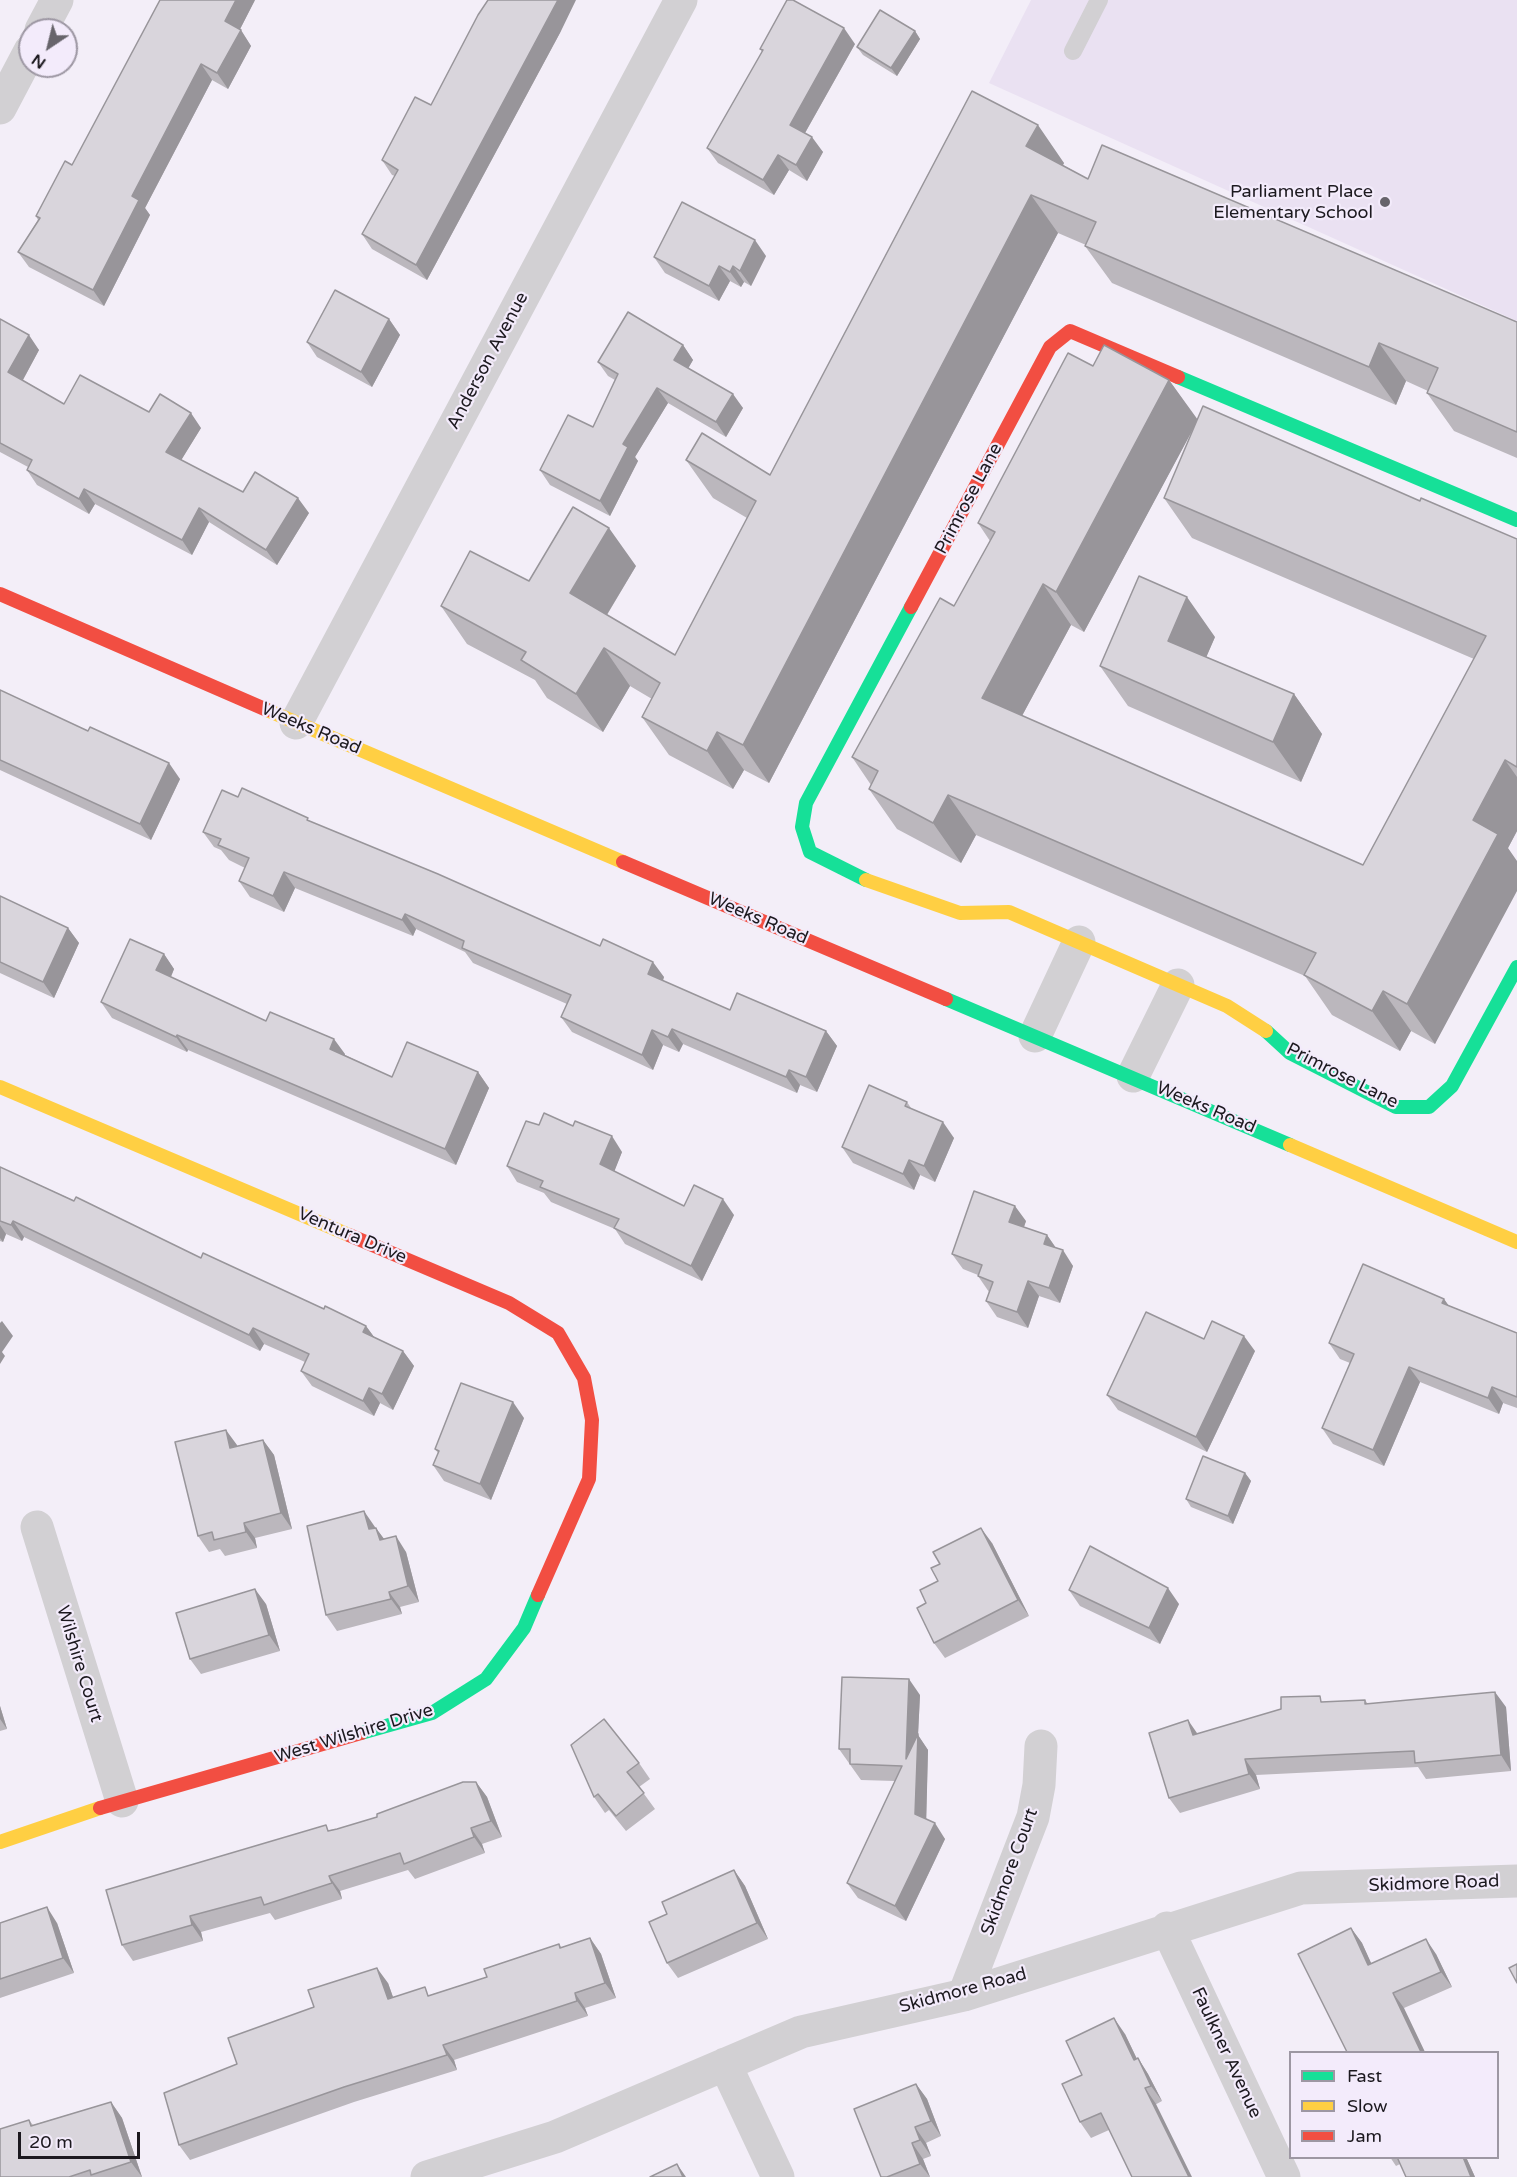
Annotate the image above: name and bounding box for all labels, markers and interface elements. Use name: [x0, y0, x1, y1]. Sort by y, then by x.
north arrow: [18, 18, 78, 78]
text: N: [28, 49, 50, 73]
place label: Parliament Place Elementary School: [1213, 181, 1373, 224]
marker: Parliament Place Elementary School: [1378, 195, 1392, 209]
street label: Anderson Avenue: [443, 289, 533, 433]
street label: Primrose Lane: [931, 440, 1007, 558]
street label: Weeks Road: [258, 698, 364, 760]
street label: Weeks Road: [705, 888, 811, 950]
street label: Primrose Lane: [1282, 1039, 1402, 1113]
street label: Weeks Road: [1153, 1077, 1259, 1139]
street label: Ventura Drive: [294, 1203, 410, 1269]
street label: Wilshire Court: [51, 1603, 107, 1725]
street label: West Wilshire Drive: [272, 1700, 436, 1768]
street label: Skidmore Court: [977, 1806, 1043, 1938]
street label: Skidmore Road: [1368, 1871, 1500, 1897]
street label: Skidmore Road: [897, 1964, 1029, 2018]
street label: Faulkner Avenue: [1186, 1984, 1266, 2122]
legend: [1289, 2051, 1499, 2159]
text: Fast: [1347, 2065, 1382, 2087]
text: Slow: [1347, 2095, 1388, 2117]
scale bar: [21, 2120, 142, 2158]
text: Jam: [1347, 2125, 1382, 2147]
text: 20 m: [29, 2131, 73, 2153]

